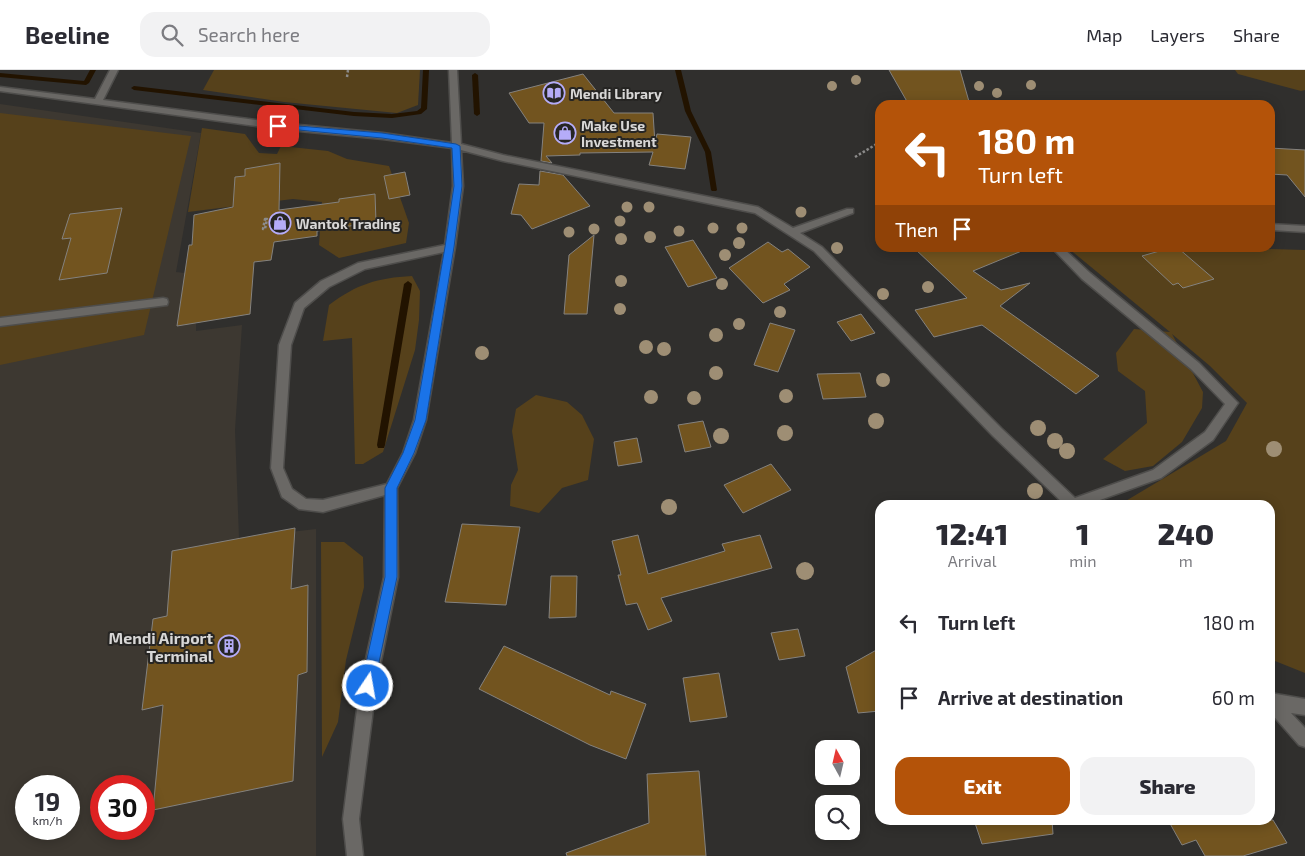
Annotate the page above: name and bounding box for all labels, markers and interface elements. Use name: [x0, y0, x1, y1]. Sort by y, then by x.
search box: [140, 12, 490, 57]
text: Beeline: [25, 20, 110, 49]
icon: search: [158, 21, 186, 49]
text: Search here: [198, 23, 300, 46]
text: Map: [1086, 24, 1122, 46]
text: Layers: [1150, 24, 1205, 46]
text: Share: [1233, 24, 1280, 46]
library icon: Mendi Library: [542, 81, 566, 105]
place label: Mendi Library: [570, 85, 662, 102]
pin: [257, 105, 299, 147]
icon: arrive: [264, 112, 292, 140]
place label: Make Use Investment: [581, 117, 657, 150]
text: 180 m: [978, 119, 1075, 161]
icon: left: [895, 120, 960, 185]
shop icon: Make Use Investment: [553, 121, 577, 145]
text: Turn left: [978, 161, 1063, 187]
shop icon: Wantok Trading: [268, 211, 292, 235]
place label: Wantok Trading: [296, 215, 400, 232]
icon: arrive: [948, 215, 976, 243]
text: Then: [895, 218, 938, 241]
text: 12:41: [936, 515, 1008, 551]
text: 1: [1076, 515, 1090, 551]
text: 240: [1157, 515, 1214, 551]
text: Arrival: [948, 551, 996, 570]
text: min: [1069, 551, 1097, 570]
text: m: [1179, 551, 1193, 570]
icon: left: [895, 609, 923, 637]
text: Turn left: [938, 611, 1015, 634]
text: 180 m: [1204, 611, 1255, 634]
place label: Mendi Airport Terminal: [109, 628, 214, 665]
building icon: Mendi Airport Terminal: [217, 634, 241, 658]
position arrow: [341, 659, 393, 711]
icon: arrive: [895, 684, 923, 712]
text: Arrive at destination: [938, 686, 1123, 709]
text: 60 m: [1212, 686, 1255, 709]
north arrow: [815, 740, 860, 785]
map controls: [815, 740, 860, 840]
button: Exit: [895, 757, 1070, 815]
button: Share: [1080, 757, 1255, 815]
speed limit sign: 30: [90, 775, 155, 840]
text: 19: [35, 786, 60, 816]
button: search: [815, 795, 860, 840]
text: km/h: [33, 813, 62, 827]

